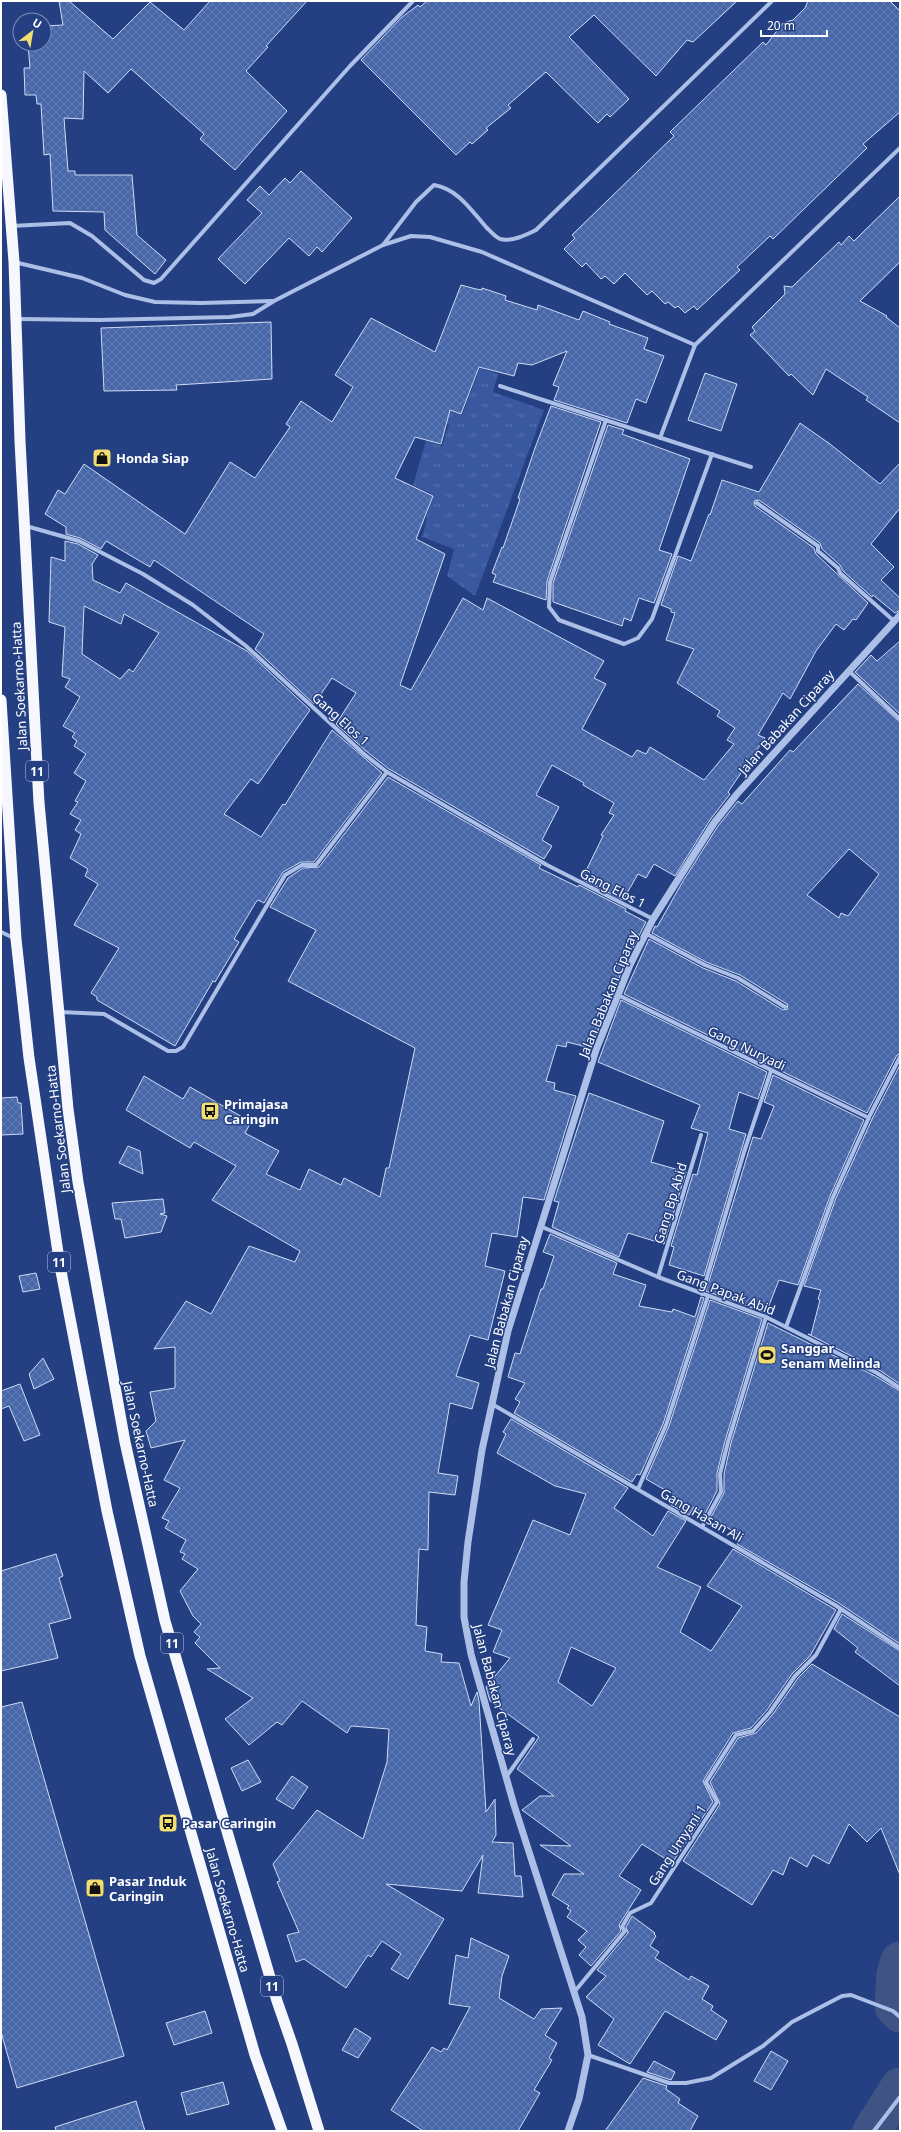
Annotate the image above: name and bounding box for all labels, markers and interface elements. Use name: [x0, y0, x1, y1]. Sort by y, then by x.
north arrow: [12, 12, 52, 52]
scale bar: [761, 12, 827, 38]
text: U: [30, 14, 45, 32]
text: 20 m: [767, 17, 795, 34]
shop icon: Honda Siap: [91, 447, 113, 469]
place label: Honda Siap: [116, 449, 189, 467]
street label: Jalan Soekarno-Hatta: [7, 621, 31, 753]
street label: Jalan Babakan Ciparay: [733, 665, 838, 780]
street label: Gang Elos 1: [308, 688, 374, 750]
road number: 11: [26, 761, 48, 781]
street label: Gang Elos 1: [577, 864, 649, 912]
street label: Jalan Babakan Ciparay: [574, 927, 642, 1062]
street label: Gang Nuryadi: [705, 1021, 789, 1075]
street label: Jalan Soekarno-Hatta: [41, 1064, 75, 1196]
place label: Primajasa Caringin: [224, 1095, 288, 1128]
bus stop icon: Primajasa Caringin: [199, 1100, 221, 1122]
street label: Gang Bp Abid: [649, 1160, 691, 1246]
street label: Jalan Babakan Ciparay: [479, 1234, 532, 1372]
road number: 11: [48, 1252, 70, 1272]
street label: Gang Papak Abid: [674, 1265, 778, 1319]
place label: Sanggar Senam Melinda: [781, 1339, 880, 1372]
sports icon: Sanggar Senam Melinda: [756, 1344, 778, 1366]
street label: Jalan Soekarno-Hatta: [118, 1377, 163, 1509]
street label: Gang Hasan Ali: [657, 1484, 747, 1546]
street label: Jalan Babakan Ciparay: [468, 1620, 521, 1758]
road number: 11: [161, 1633, 183, 1653]
street label: Gang Umyani 1: [644, 1801, 710, 1889]
bus stop icon: Pasar Caringin: [157, 1812, 179, 1834]
place label: Pasar Caringin: [182, 1814, 276, 1832]
street label: Jalan Soekarno-Hatta: [201, 1844, 254, 1974]
place label: Pasar Induk Caringin: [109, 1872, 188, 1905]
shop icon: Pasar Induk Caringin: [84, 1877, 106, 1899]
road number: 11: [261, 1976, 283, 1996]

